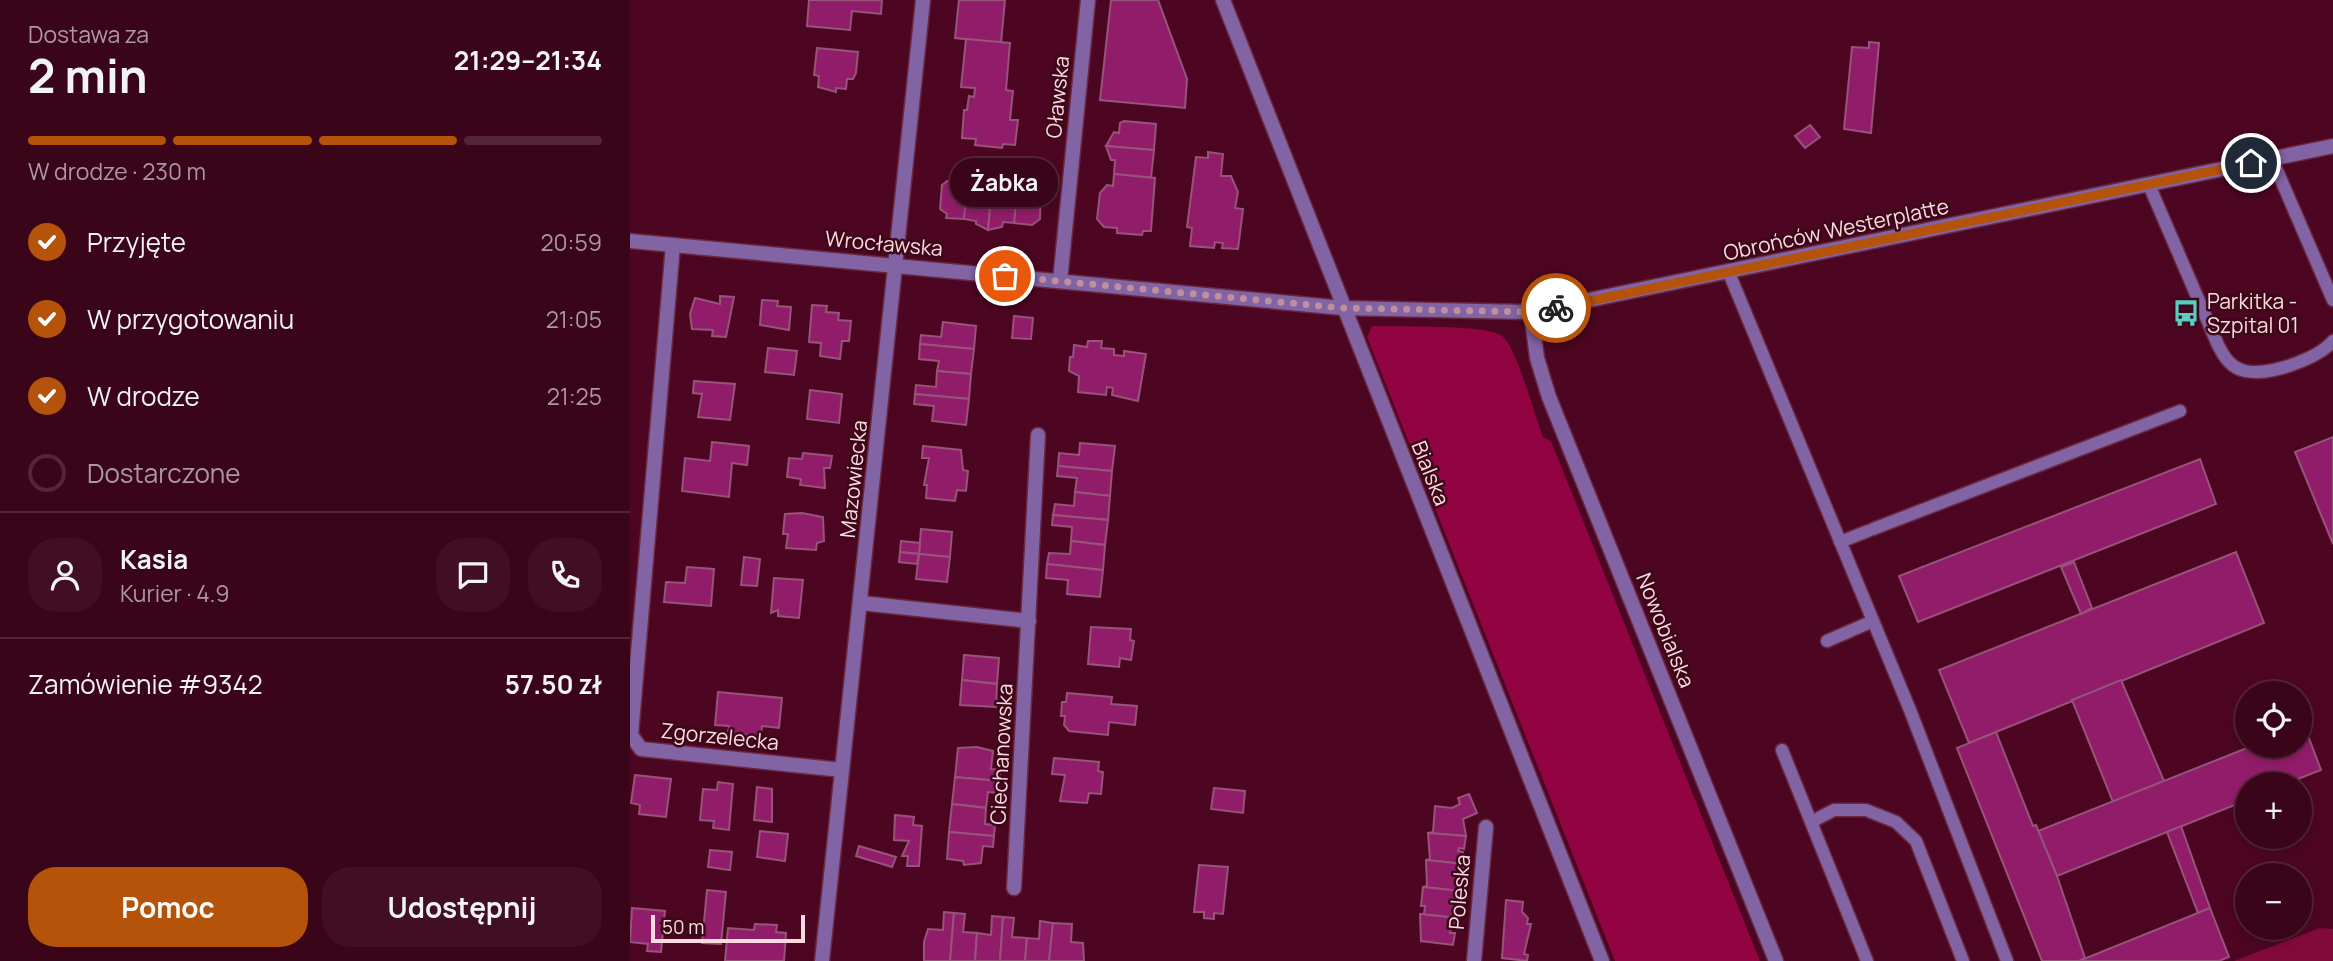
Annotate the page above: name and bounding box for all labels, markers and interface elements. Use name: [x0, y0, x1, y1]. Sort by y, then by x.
text: Dostawa za: [28, 18, 149, 50]
text: 21:29–21:34: [454, 42, 602, 78]
text: 2 min: [28, 44, 148, 107]
street label: Oławska: [1039, 54, 1075, 140]
pin: [2221, 133, 2281, 193]
icon: home: [2232, 144, 2270, 182]
text: W drodze · 230 m: [28, 155, 206, 187]
callout: Żabka: [951, 157, 1059, 206]
text: Żabka: [970, 166, 1038, 198]
street label: Obrońców Westerplatte: [1721, 191, 1951, 267]
icon: check: [28, 223, 66, 261]
text: Przyjęte: [87, 224, 186, 260]
street label: Wrocławska: [824, 224, 944, 262]
text: 20:59: [540, 226, 602, 258]
pin: [975, 246, 1035, 306]
icon: bag: [986, 257, 1024, 295]
courier: [1521, 273, 1591, 343]
place label: Parkitka - Szpital 01: [2207, 287, 2299, 339]
icon: bike: [1537, 289, 1575, 327]
bus stop icon: Parkitka - Szpital 01: [2171, 298, 2201, 328]
icon: check: [28, 300, 66, 338]
text: W przygotowaniu: [87, 301, 294, 337]
text: 21:05: [546, 303, 602, 335]
icon: check: [28, 377, 66, 415]
text: W drodze: [87, 378, 200, 414]
text: 21:25: [547, 380, 602, 412]
street label: Mazowiecka: [833, 419, 873, 539]
street label: Bialska: [1405, 436, 1457, 510]
text: Dostarczone: [87, 455, 240, 491]
button: person: [28, 538, 102, 612]
button: chat: [436, 538, 510, 612]
button: phone: [528, 538, 602, 612]
text: Kasia: [120, 541, 188, 577]
street label: Nowobialska: [1630, 568, 1702, 692]
text: Kurier · 4.9: [120, 577, 230, 609]
text: Zamówienie #9342: [28, 666, 263, 702]
text: 57.50 zł: [505, 666, 602, 702]
map controls: [2235, 681, 2312, 940]
button: locate: [2235, 681, 2312, 758]
street label: Ciechanowska: [983, 683, 1019, 825]
street label: Zgorzelecka: [659, 716, 781, 756]
button: +: [2235, 772, 2312, 849]
street label: Poleska: [1442, 853, 1476, 931]
button: −: [2235, 863, 2312, 940]
button: Pomoc: [28, 867, 308, 947]
button: Udostępnij: [322, 867, 602, 947]
scale bar: [651, 912, 805, 944]
text: 50 m: [662, 914, 704, 940]

